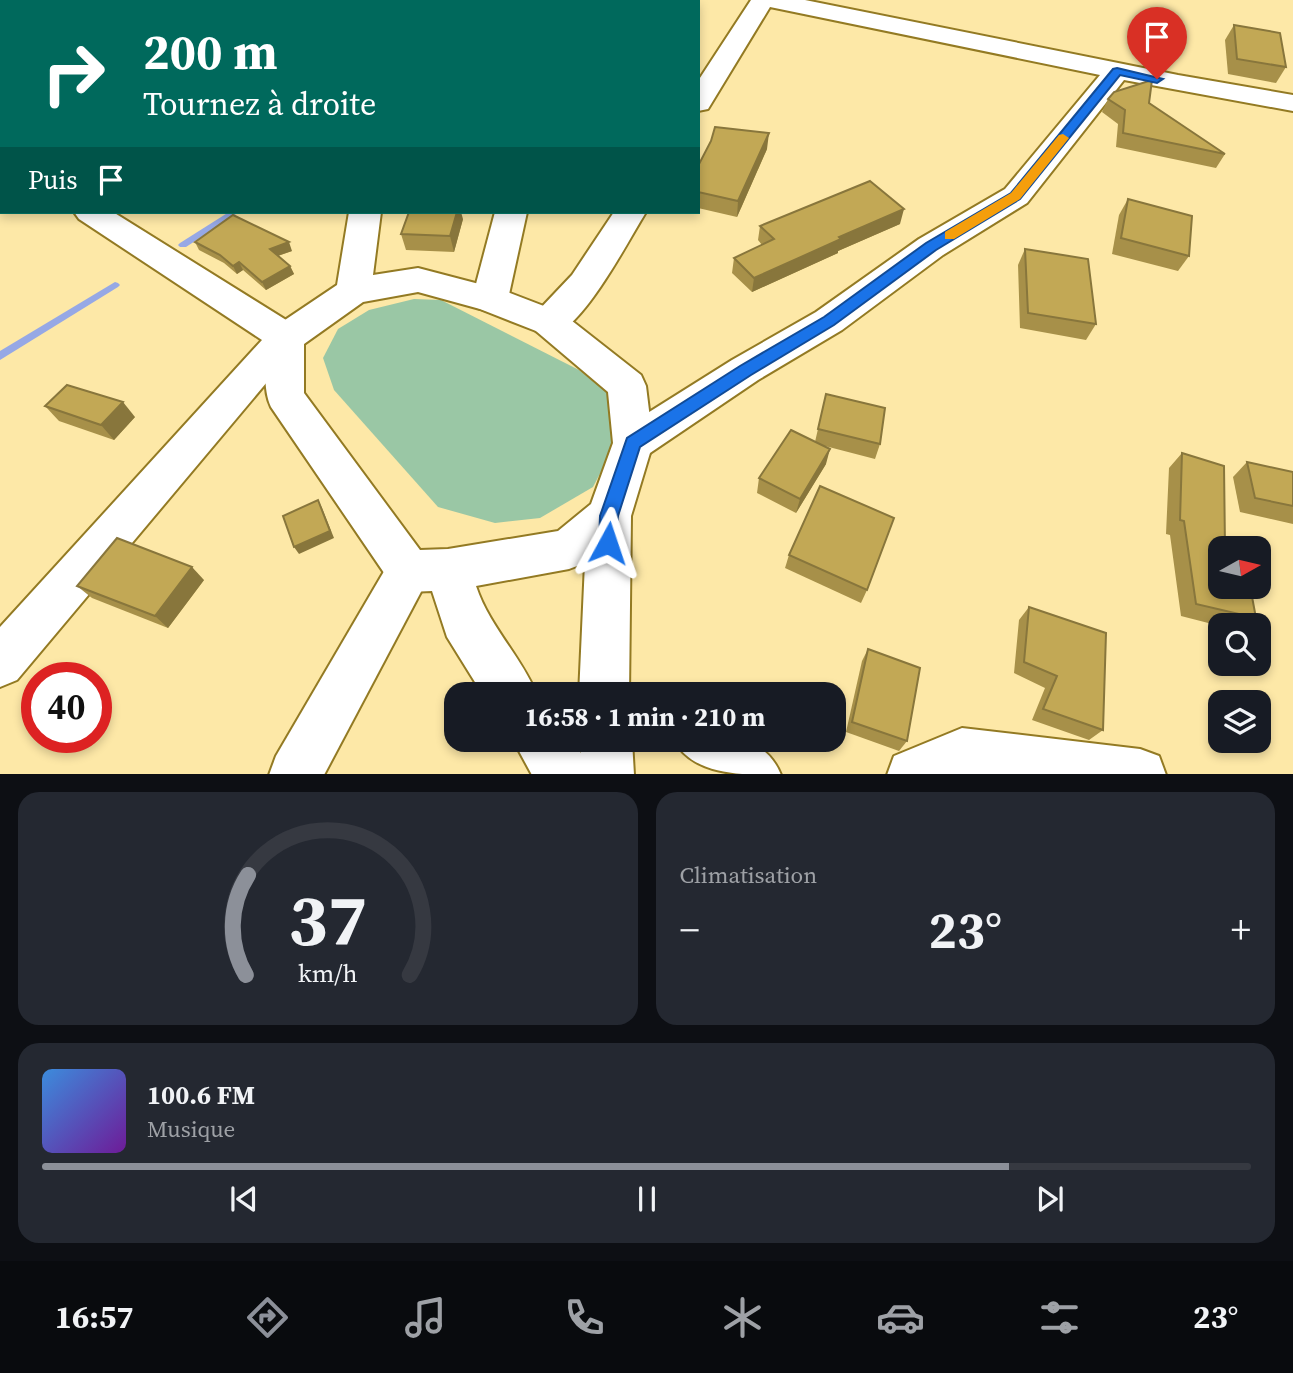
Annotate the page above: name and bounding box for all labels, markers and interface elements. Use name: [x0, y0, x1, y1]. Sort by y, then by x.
pin: [1127, 7, 1187, 79]
text: 200 m: [143, 18, 278, 85]
icon: arrive: [1138, 18, 1176, 56]
icon: right: [28, 28, 119, 119]
text: Tournez à droite: [143, 82, 376, 126]
icon: arrive: [92, 161, 130, 199]
text: Puis: [28, 162, 78, 198]
position arrow: [571, 506, 645, 580]
north arrow: [1208, 536, 1270, 598]
map controls: [1208, 536, 1271, 753]
button: search: [1208, 613, 1271, 676]
speed limit sign: 40: [21, 662, 112, 753]
button: layers: [1208, 690, 1271, 753]
text: 16:58 · 1 min · 210 m: [525, 699, 765, 735]
text: Climatisation: [680, 859, 817, 891]
text: 37: [288, 870, 367, 969]
text: 23°: [929, 894, 1002, 965]
text: −: [680, 904, 700, 956]
text: +: [1231, 904, 1251, 956]
text: km/h: [298, 955, 358, 989]
text: 100.6 FM: [147, 1077, 255, 1113]
text: Musique: [147, 1113, 235, 1145]
icon: previous: [225, 1180, 263, 1218]
icon: pause: [628, 1180, 666, 1218]
icon: next: [1031, 1180, 1069, 1218]
icon: directions: [243, 1293, 292, 1342]
icon: music: [401, 1293, 450, 1342]
icon: phone: [560, 1293, 609, 1342]
icon: climate: [718, 1293, 767, 1342]
icon: car: [876, 1293, 925, 1342]
icon: filters: [1035, 1293, 1084, 1342]
text: 16:57: [55, 1295, 134, 1339]
text: 23°: [1193, 1295, 1238, 1339]

